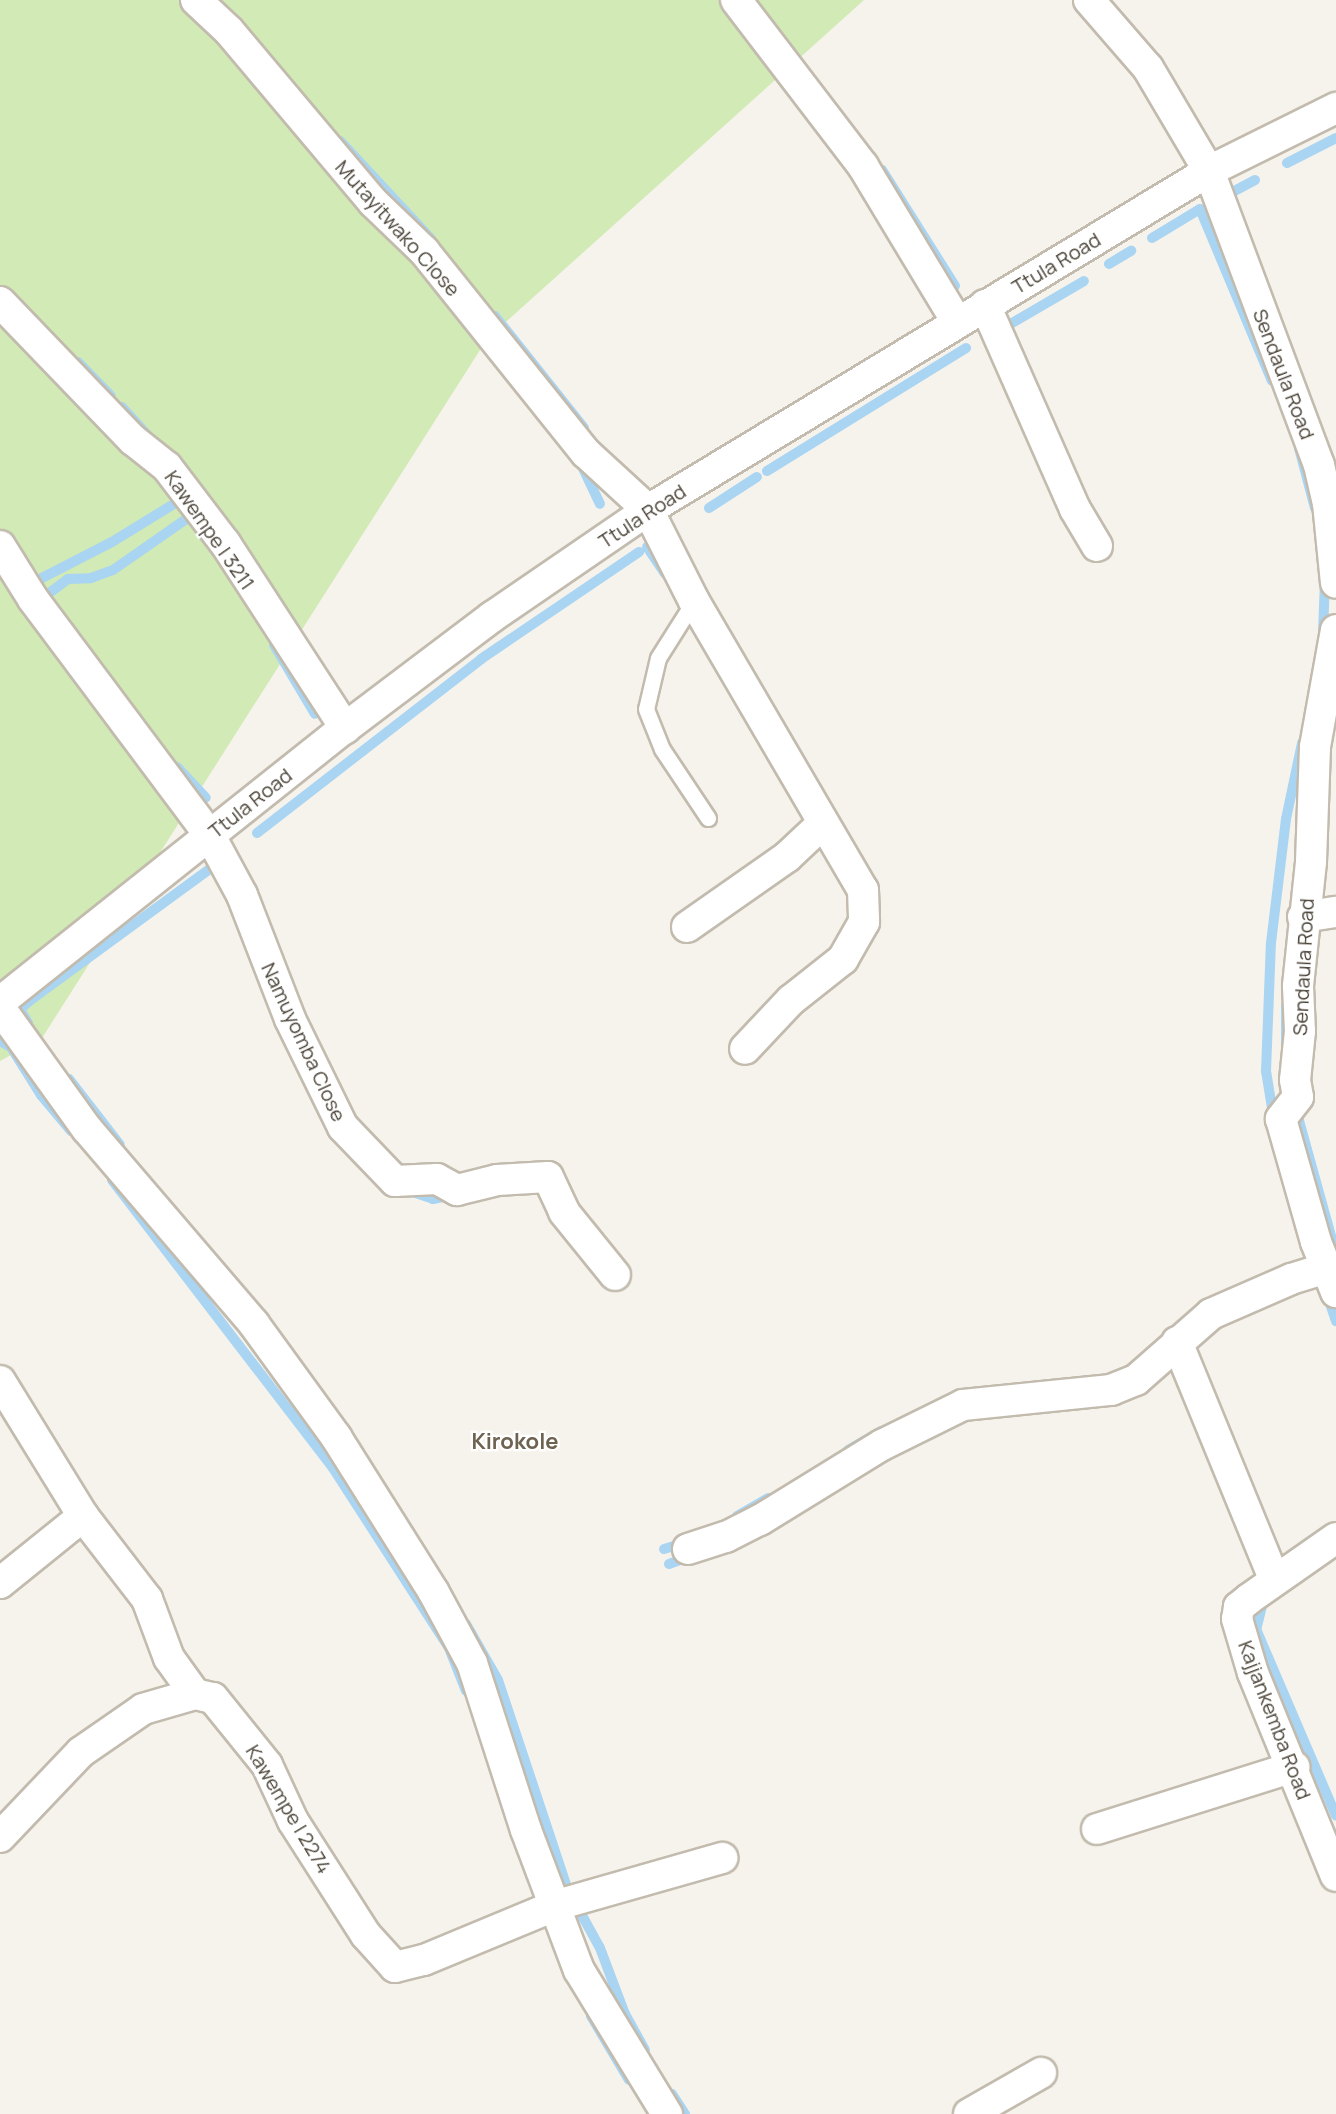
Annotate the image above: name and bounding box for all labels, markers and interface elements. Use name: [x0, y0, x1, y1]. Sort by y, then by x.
street label: Mutayitwako Close: [331, 155, 465, 301]
street label: Ttula Road: [1007, 227, 1105, 299]
street label: Sendaula Road: [1248, 305, 1320, 443]
street label: Kawempe I 3211: [160, 466, 260, 594]
street label: Ttula Road: [594, 479, 690, 553]
street label: Ttula Road: [204, 763, 296, 843]
street label: Sendaula Road: [1287, 898, 1319, 1036]
street label: Namuyomba Close: [257, 959, 351, 1125]
district label: Kirokole: [471, 1429, 559, 1455]
street label: Kajjankemba Road: [1234, 1637, 1316, 1803]
street label: Kawempe I 2274: [241, 1740, 337, 1878]

